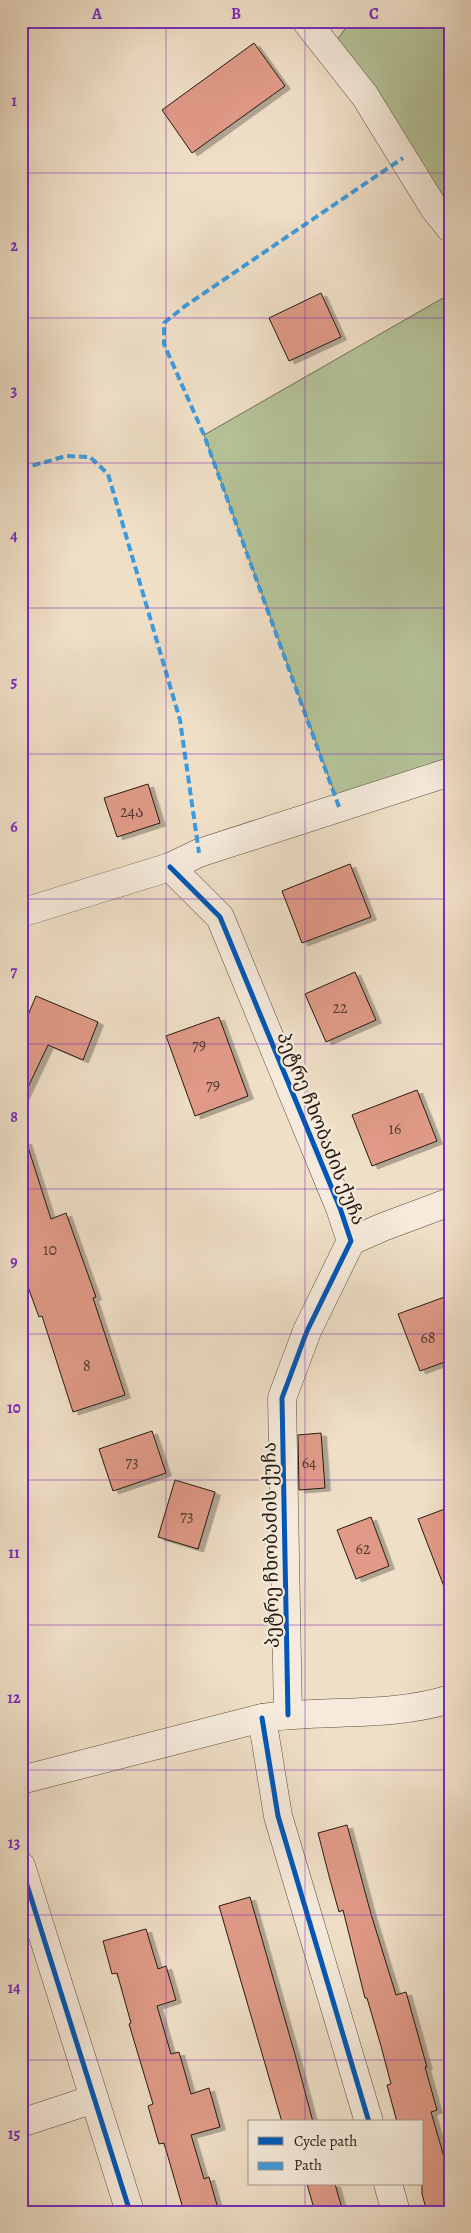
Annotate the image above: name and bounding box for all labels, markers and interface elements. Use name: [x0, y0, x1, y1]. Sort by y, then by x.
text: A: [91, 3, 103, 25]
text: B: [231, 3, 241, 25]
text: C: [369, 3, 379, 25]
text: 1: [11, 90, 17, 112]
text: 2: [10, 235, 18, 257]
text: 3: [11, 380, 18, 402]
text: 4: [10, 525, 18, 547]
text: 5: [11, 671, 18, 693]
house number: 24ა: [120, 801, 144, 823]
text: 6: [10, 816, 18, 838]
text: 7: [11, 961, 18, 983]
house number: 22: [332, 997, 348, 1019]
street label: პეტრე ჩხობაძის ქუჩა: [270, 1028, 372, 1229]
house number: 79: [192, 1034, 206, 1056]
house number: 79: [206, 1074, 220, 1096]
text: 8: [10, 1106, 18, 1128]
house number: 16: [389, 1118, 401, 1140]
house number: 10: [43, 1239, 57, 1261]
text: 9: [10, 1251, 18, 1273]
house number: 68: [420, 1327, 436, 1349]
house number: 8: [83, 1355, 91, 1377]
text: 10: [7, 1397, 21, 1419]
street label: პეტრე ჩხობაძის ქუჩა: [256, 1442, 286, 1648]
house number: 73: [125, 1451, 139, 1473]
house number: 64: [302, 1452, 316, 1474]
house number: 73: [180, 1505, 194, 1527]
house number: 62: [356, 1538, 371, 1560]
text: 11: [8, 1542, 20, 1564]
text: 12: [7, 1687, 21, 1709]
text: 13: [8, 1832, 20, 1854]
text: 14: [7, 1977, 21, 1999]
legend: [248, 2120, 424, 2186]
text: 15: [8, 2123, 20, 2145]
text: Cycle path: [294, 2131, 357, 2151]
text: Path: [294, 2155, 322, 2175]

